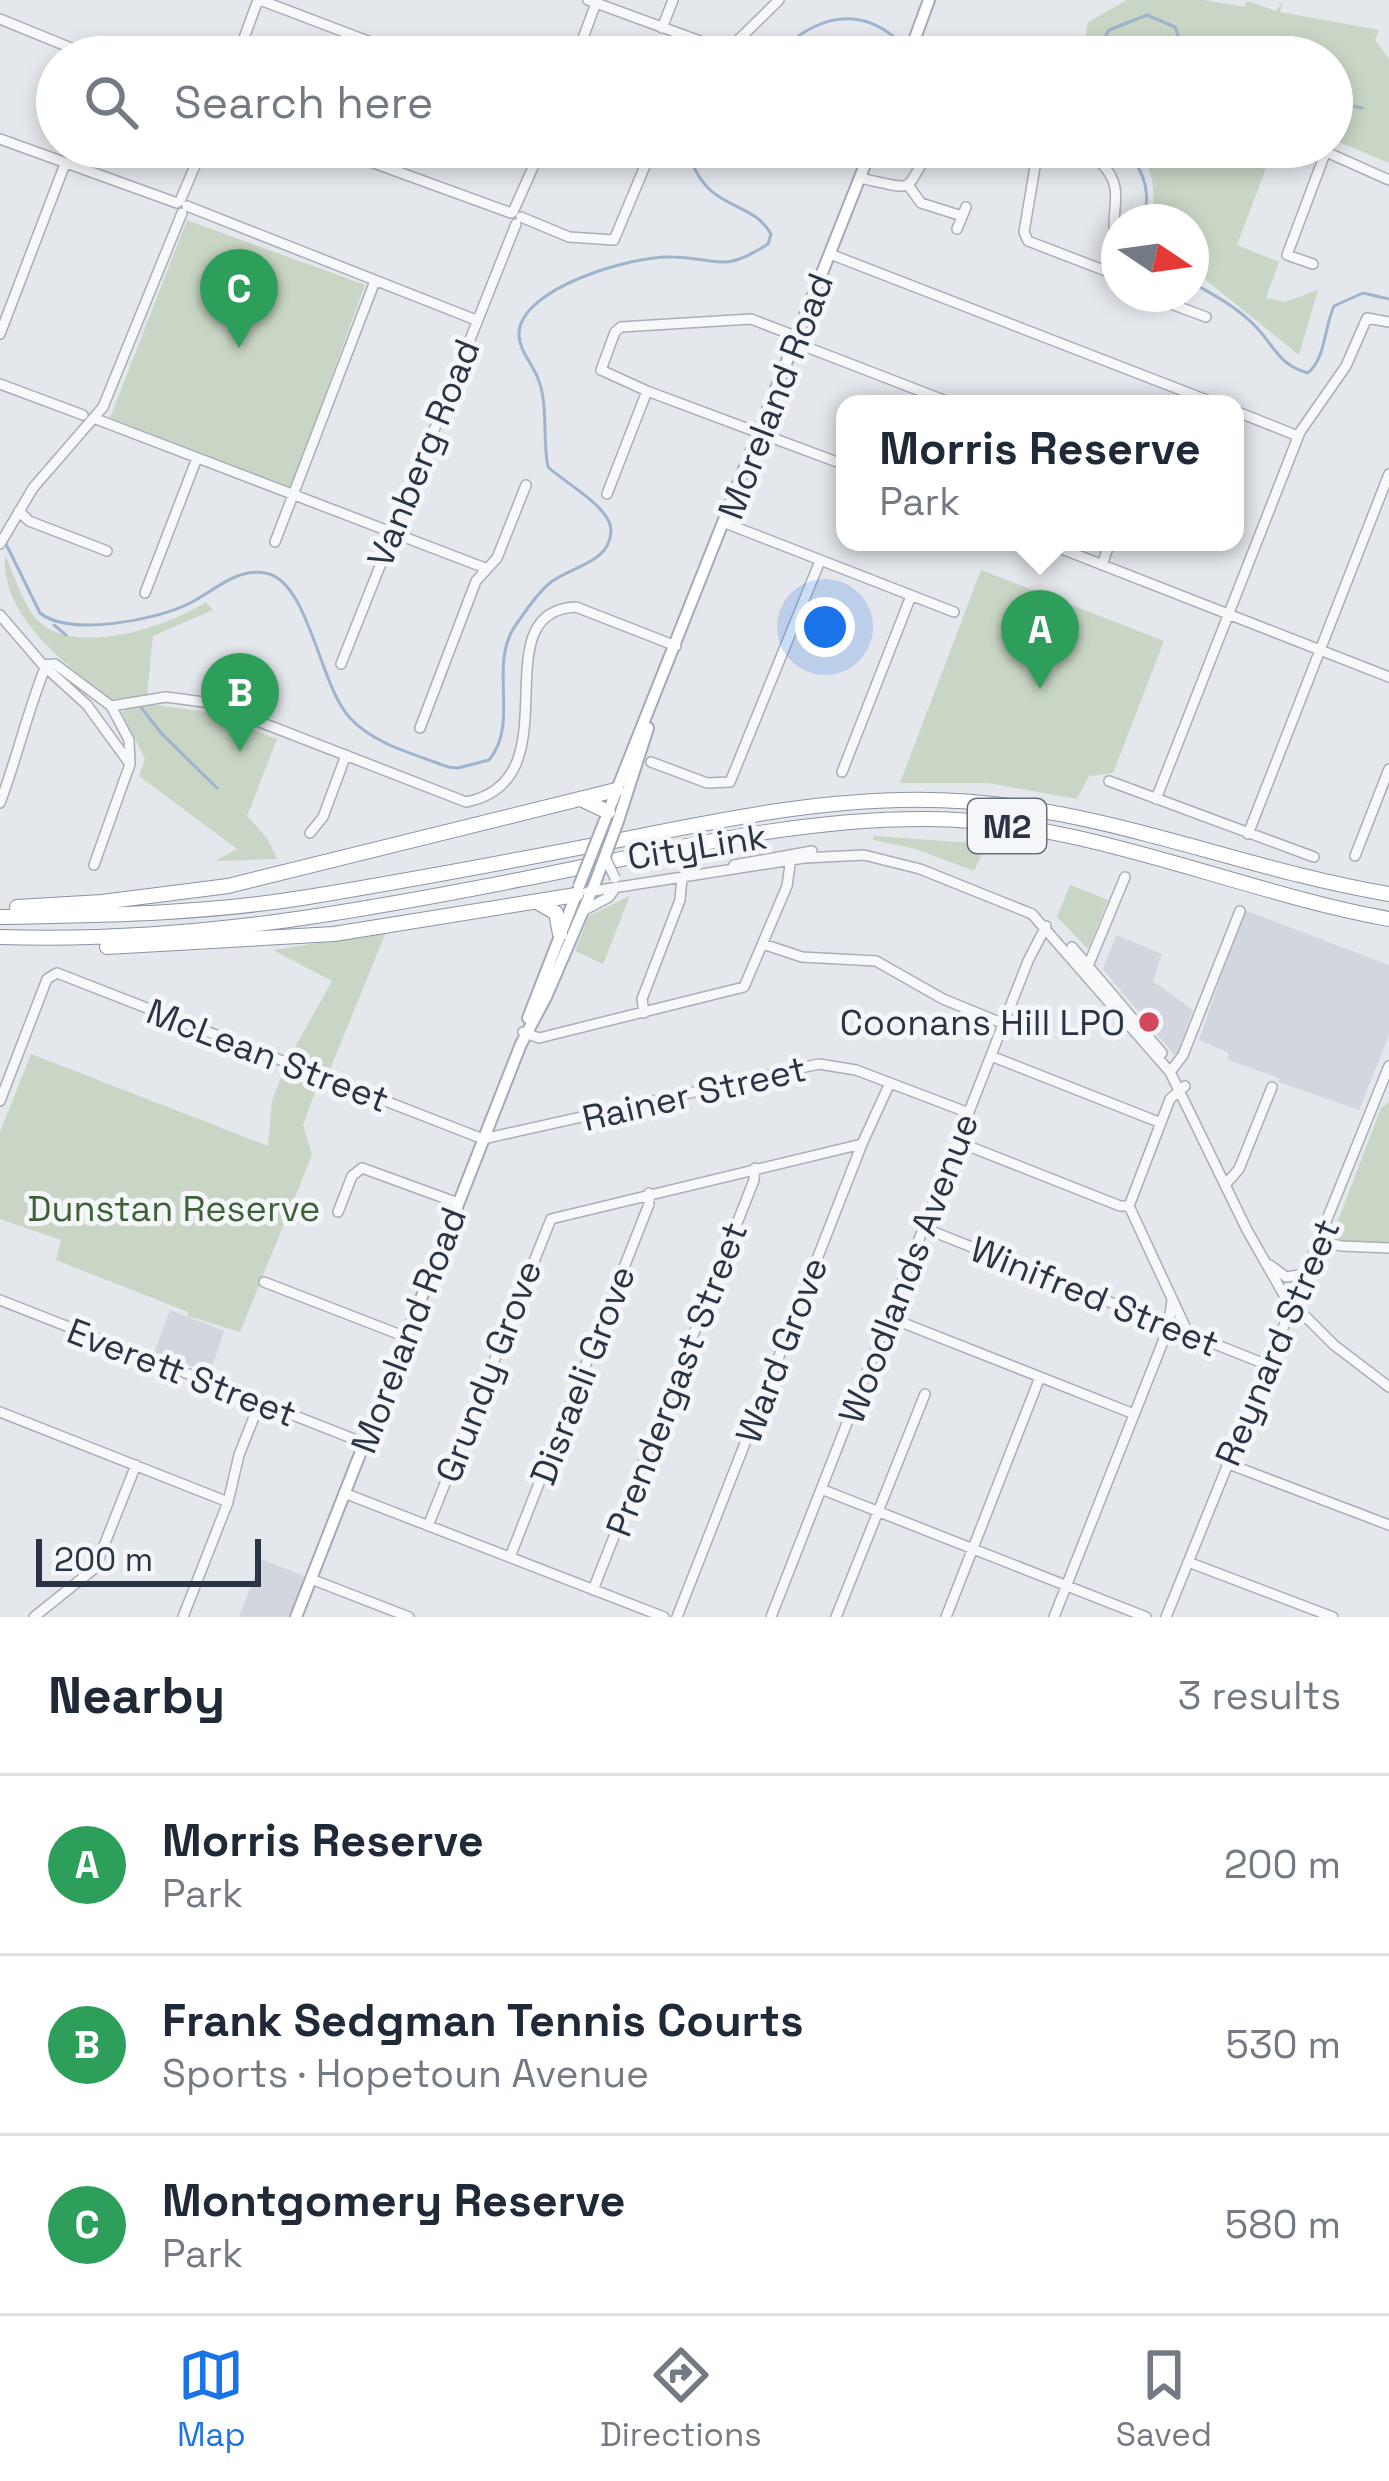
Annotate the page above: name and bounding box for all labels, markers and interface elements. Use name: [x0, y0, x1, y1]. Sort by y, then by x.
search box: [36, 36, 1353, 168]
icon: search: [78, 69, 144, 135]
text: Search here: [174, 74, 433, 131]
north arrow: [1101, 204, 1209, 312]
pin: C: [200, 249, 278, 348]
street label: Moreland Road: [708, 267, 844, 526]
street label: Vanberg Road: [357, 333, 491, 574]
popup: [836, 395, 1244, 551]
text: Morris Reserve: [879, 420, 1201, 477]
text: Park: [879, 477, 960, 526]
pin: A: [1001, 590, 1079, 689]
your location: [795, 597, 855, 657]
pin: B: [201, 653, 279, 752]
road number: M2: [968, 799, 1046, 853]
street label: CityLink: [624, 813, 770, 881]
street label: McLean Street: [140, 989, 395, 1123]
place label: Coonans Hill LPO: [840, 1000, 1125, 1046]
marker: Coonans Hill LPO: [1136, 1009, 1162, 1035]
street label: Rainer Street: [578, 1046, 811, 1142]
street label: Woodlands Avenue: [829, 1107, 989, 1430]
park label: Dunstan Reserve: [28, 1186, 320, 1232]
street label: Moreland Road: [341, 1201, 477, 1460]
street label: Reynard Street: [1205, 1212, 1351, 1473]
street label: Prendergast Street: [596, 1215, 758, 1543]
street label: Winifred Street: [964, 1226, 1226, 1368]
street label: Ward Grove: [725, 1251, 838, 1450]
street label: Grundy Grove: [426, 1254, 552, 1489]
street label: Disraeli Grove: [520, 1259, 646, 1492]
street label: Everett Street: [60, 1308, 303, 1438]
scale bar: [36, 1533, 261, 1586]
text: 200 m: [54, 1539, 153, 1581]
text: Nearby: [48, 1663, 225, 1728]
text: 3 results: [1178, 1671, 1341, 1720]
text: Morris Reserve: [162, 1812, 484, 1869]
text: A: [75, 1840, 99, 1889]
text: 200 m: [1224, 1840, 1341, 1889]
text: Park: [162, 1869, 243, 1918]
text: Frank Sedgman Tennis Courts: [162, 1992, 804, 2049]
text: B: [74, 2020, 100, 2069]
text: 530 m: [1226, 2020, 1341, 2069]
text: Sports · Hopetoun Avenue: [162, 2049, 649, 2098]
text: Montgomery Reserve: [162, 2172, 625, 2229]
text: C: [74, 2200, 100, 2249]
text: 580 m: [1225, 2200, 1341, 2249]
text: Park: [162, 2229, 243, 2278]
tab: Map: [177, 2342, 246, 2456]
tab: Directions: [600, 2342, 762, 2456]
tab: Saved: [1116, 2342, 1212, 2456]

